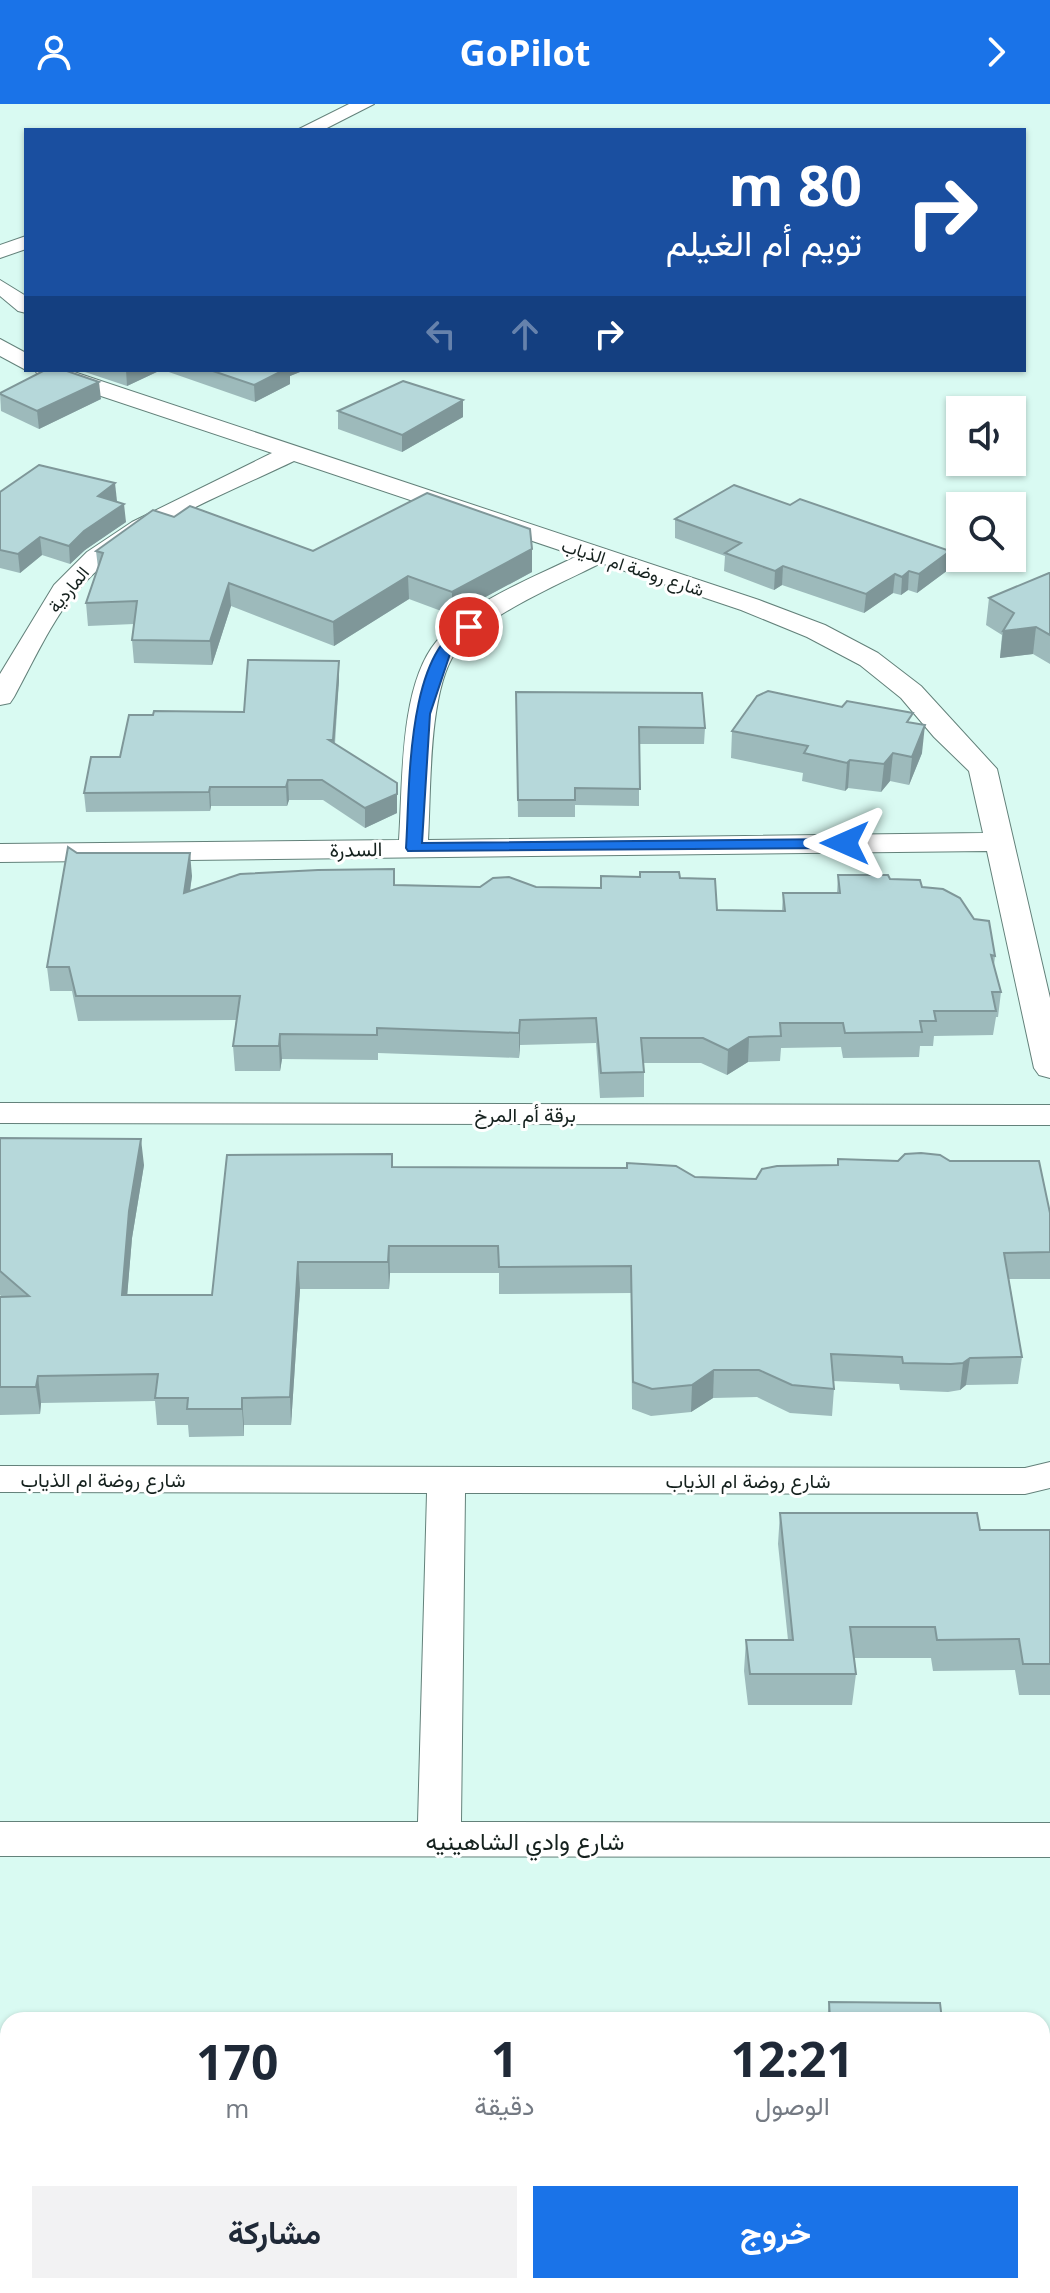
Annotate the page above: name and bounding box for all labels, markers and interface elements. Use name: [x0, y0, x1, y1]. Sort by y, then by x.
text: GoPilot: [460, 28, 590, 77]
icon: person: [32, 30, 76, 74]
icon: forward: [974, 30, 1018, 74]
text: 80 m: [728, 146, 862, 222]
icon: right: [890, 160, 994, 264]
text: تويم أم الغيلم: [666, 218, 862, 267]
icon: left: [419, 312, 463, 356]
icon: ahead: [503, 312, 547, 356]
icon: right: [587, 312, 631, 356]
map controls: [946, 396, 1026, 572]
button: sound: [946, 396, 1026, 476]
button: search: [946, 492, 1026, 572]
street label: شارع روضة ام الذياب: [558, 533, 707, 602]
street label: الماردية: [42, 561, 94, 617]
pin: [435, 593, 503, 661]
icon: arrive: [447, 605, 491, 649]
position arrow: [803, 801, 887, 885]
street label: السدرة: [330, 835, 382, 863]
street label: برقة أم المرخ: [474, 1101, 576, 1129]
street label: شارع روضة ام الذياب: [21, 1466, 185, 1494]
street label: شارع روضة ام الذياب: [666, 1467, 830, 1495]
street label: شارع وادي الشاهينيه: [425, 1824, 625, 1861]
text: 1: [491, 2026, 518, 2091]
text: 12:21: [731, 2026, 854, 2091]
text: 170: [196, 2029, 278, 2094]
text: دقيقة: [474, 2087, 535, 2123]
text: الوصول: [755, 2087, 830, 2123]
text: m: [225, 2090, 249, 2126]
button: مشاركة: [32, 2186, 517, 2278]
button: خروج: [533, 2186, 1018, 2278]

